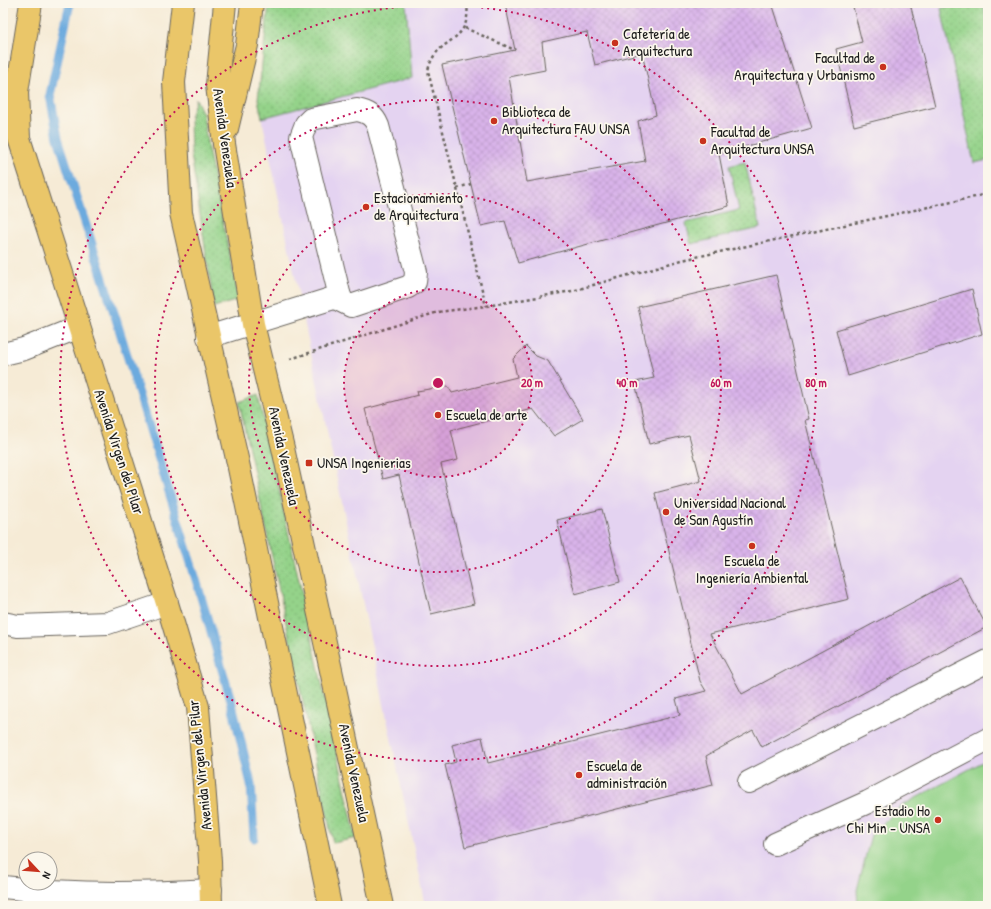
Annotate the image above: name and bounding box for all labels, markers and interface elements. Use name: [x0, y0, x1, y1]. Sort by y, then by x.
place label: Cafetería de Arquitectura: [623, 23, 692, 61]
marker: Cafetería de Arquitectura: [610, 38, 620, 48]
place label: Facultad de Arquitectura y Urbanismo: [734, 47, 875, 85]
marker: Facultad de Arquitectura y Urbanismo: [878, 62, 888, 72]
street label: Avenida Venezuela: [208, 87, 243, 189]
place label: Biblioteca de Arquitectura FAU UNSA: [502, 101, 630, 139]
marker: Biblioteca de Arquitectura FAU UNSA: [489, 116, 499, 126]
place label: Facultad de Arquitectura UNSA: [710, 121, 815, 159]
marker: Facultad de Arquitectura UNSA: [698, 136, 708, 146]
place label: Estacionamiento de Arquitectura: [374, 187, 463, 225]
marker: Estacionamiento de Arquitectura: [361, 202, 371, 212]
text: 20 m: [521, 374, 543, 391]
text: 40 m: [617, 374, 637, 391]
text: 60 m: [710, 374, 732, 391]
text: 80 m: [805, 374, 827, 391]
centre of rings: [431, 376, 445, 390]
street label: Avenida Virgen del Pilar: [89, 387, 150, 517]
place label: Escuela de arte: [446, 404, 528, 425]
street label: Avenida Venezuela: [264, 405, 305, 507]
marker: Escuela de arte: [433, 410, 443, 420]
place label: UNSA Ingenierias: [317, 452, 411, 473]
marker: UNSA Ingenierias: [304, 458, 314, 468]
place label: Universidad Nacional de San Agustín: [674, 492, 786, 530]
marker: Universidad Nacional de San Agustín: [661, 507, 671, 517]
marker: Escuela de Ingeniería Ambiental: [747, 541, 757, 551]
place label: Escuela de Ingeniería Ambiental: [696, 550, 808, 588]
street label: Avenida Virgen del Pilar: [182, 699, 217, 831]
street label: Avenida Venezuela: [334, 722, 375, 824]
place label: Escuela de administración: [587, 755, 667, 793]
marker: Escuela de administración: [574, 770, 584, 780]
place label: Estadio Ho Chi Min - UNSA: [846, 800, 931, 838]
marker: Estadio Ho Chi Min - UNSA: [933, 815, 943, 825]
north arrow: [18, 851, 58, 891]
text: N: [39, 870, 55, 881]

